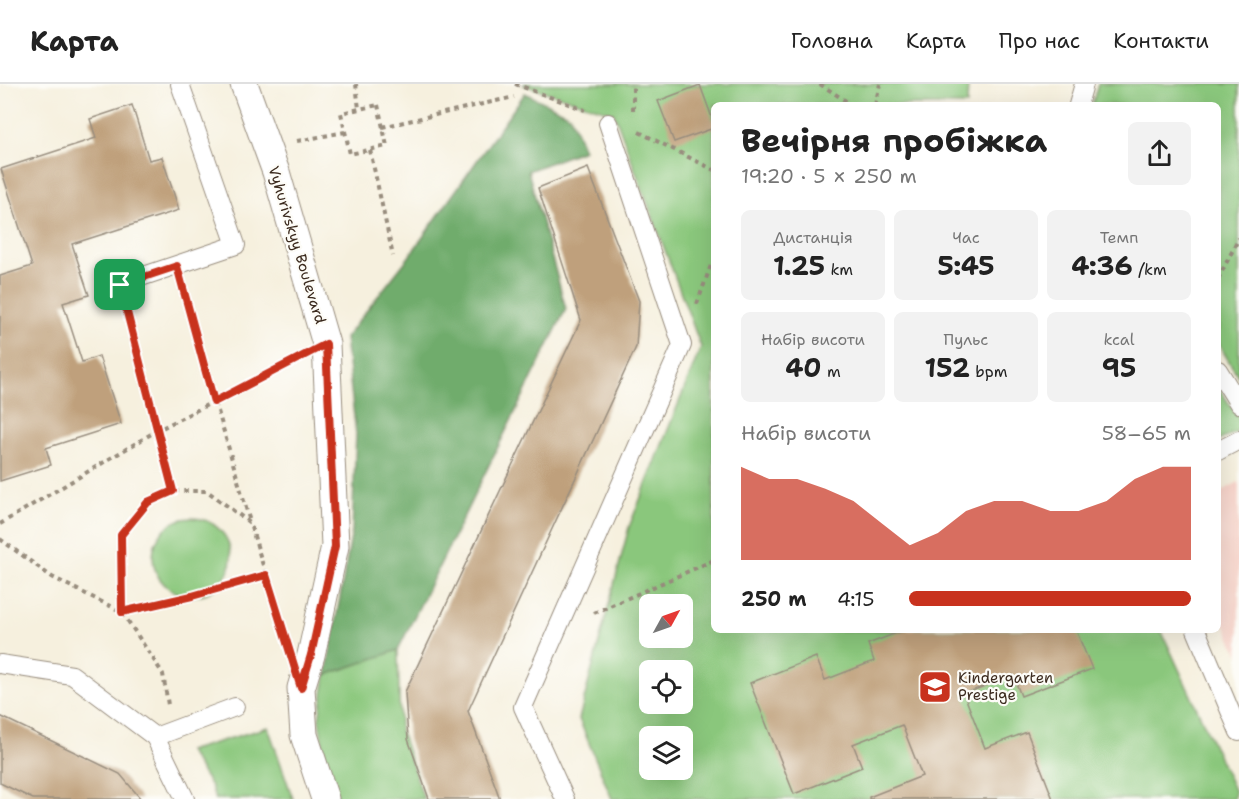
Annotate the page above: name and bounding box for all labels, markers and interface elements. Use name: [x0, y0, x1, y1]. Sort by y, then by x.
text: Карта: [30, 22, 119, 60]
text: Головна: [791, 27, 873, 55]
text: Карта: [906, 27, 966, 55]
text: Про нас: [999, 27, 1080, 55]
text: Контакти: [1113, 27, 1209, 55]
text: Вечірня пробіжка: [741, 118, 1047, 163]
button: share: [1128, 122, 1191, 185]
text: 19:20 · 5 × 250 m: [741, 163, 917, 189]
street label: Vyhurivskyy Boulevard: [263, 164, 331, 327]
text: Дистанція: [773, 227, 853, 248]
text: Час: [952, 227, 980, 248]
text: Темп: [1100, 227, 1138, 248]
text: 1.25: [773, 248, 825, 283]
text: 5:45: [938, 248, 994, 283]
text: 4:36: [1071, 248, 1133, 283]
pin: [94, 259, 145, 310]
text: km: [825, 259, 853, 280]
text: /km: [1133, 259, 1167, 280]
icon: arrive: [103, 268, 136, 301]
text: Набір висоти: [761, 329, 865, 350]
text: Пульс: [944, 329, 988, 350]
text: kcal: [1103, 329, 1135, 350]
text: 40: [785, 350, 822, 385]
text: 152: [924, 350, 970, 385]
text: 95: [1102, 350, 1136, 385]
text: m: [822, 361, 841, 382]
text: bpm: [970, 361, 1008, 382]
text: Набір висоти: [741, 420, 871, 446]
text: 58–65 m: [1102, 420, 1191, 446]
text: 250 m: [741, 586, 806, 612]
text: 4:15: [837, 586, 875, 612]
north arrow: [639, 594, 693, 648]
map controls: [639, 594, 693, 780]
button: locate: [639, 660, 693, 714]
place label: Kindergarten Prestige: [958, 668, 1053, 705]
school or university icon: Kindergarten Prestige: [917, 669, 953, 705]
button: layers: [639, 726, 693, 780]

